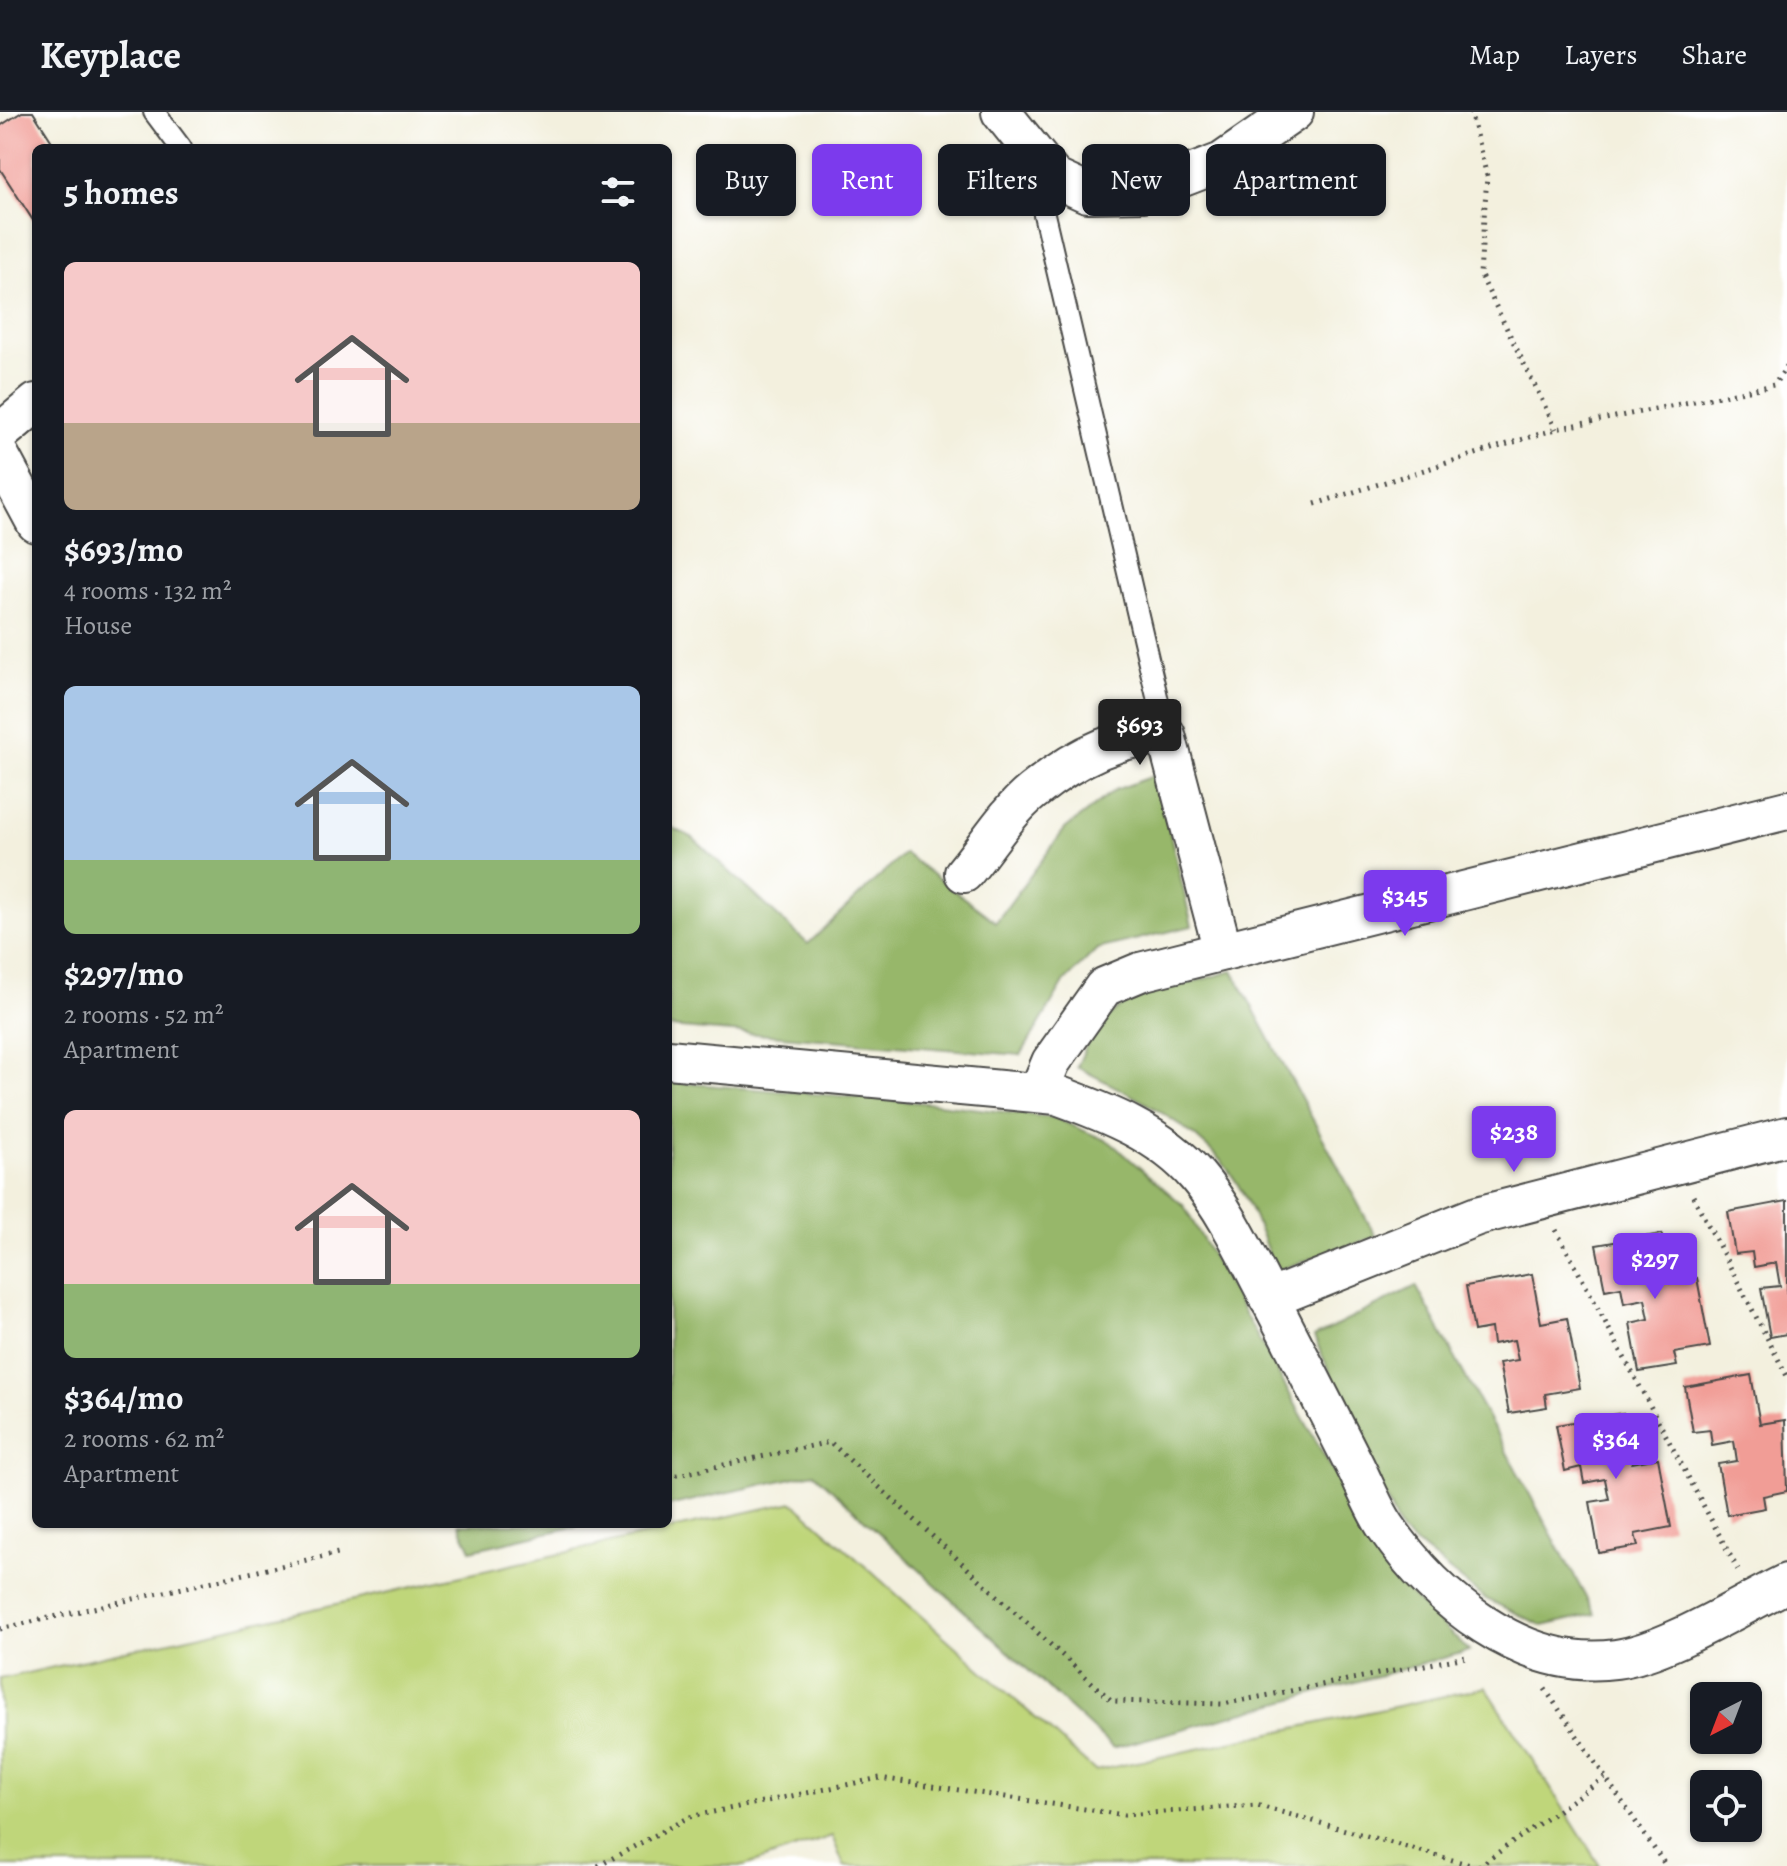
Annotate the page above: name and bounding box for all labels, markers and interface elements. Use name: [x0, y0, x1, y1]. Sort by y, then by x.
text: Keyplace: [40, 29, 181, 81]
text: Map: [1469, 36, 1520, 74]
text: Layers: [1564, 36, 1637, 74]
text: Share: [1681, 36, 1747, 74]
chip: Buy: [696, 144, 796, 216]
chip: Rent: [812, 144, 922, 216]
chip: Filters: [938, 144, 1066, 216]
chip: New: [1082, 144, 1190, 216]
chip: Apartment: [1206, 144, 1386, 216]
text: 5 homes: [64, 169, 179, 216]
icon: filters: [596, 170, 640, 214]
icon: home: [280, 314, 424, 458]
text: $693/mo: [64, 526, 183, 573]
text: 4 rooms · 132 m²: [64, 573, 231, 608]
text: House: [64, 608, 132, 643]
pin: $693: [1093, 699, 1187, 767]
text: $693: [1116, 707, 1164, 742]
icon: home: [280, 738, 424, 882]
pin: $345: [1358, 870, 1452, 938]
text: $345: [1382, 878, 1428, 913]
text: $297/mo: [64, 950, 184, 997]
text: 2 rooms · 52 m²: [64, 997, 223, 1032]
text: Apartment: [64, 1032, 179, 1067]
pin: $238: [1467, 1106, 1561, 1174]
text: $238: [1490, 1114, 1538, 1149]
icon: home: [280, 1162, 424, 1306]
pin: $297: [1608, 1233, 1702, 1301]
text: $297: [1631, 1241, 1679, 1276]
text: $364/mo: [64, 1374, 184, 1421]
pin: $364: [1569, 1413, 1663, 1481]
text: 2 rooms · 62 m²: [64, 1421, 224, 1456]
text: $364: [1592, 1421, 1640, 1456]
text: Apartment: [64, 1456, 179, 1491]
north arrow: [1690, 1682, 1762, 1754]
map controls: [1690, 1682, 1762, 1842]
button: locate: [1690, 1770, 1762, 1842]

